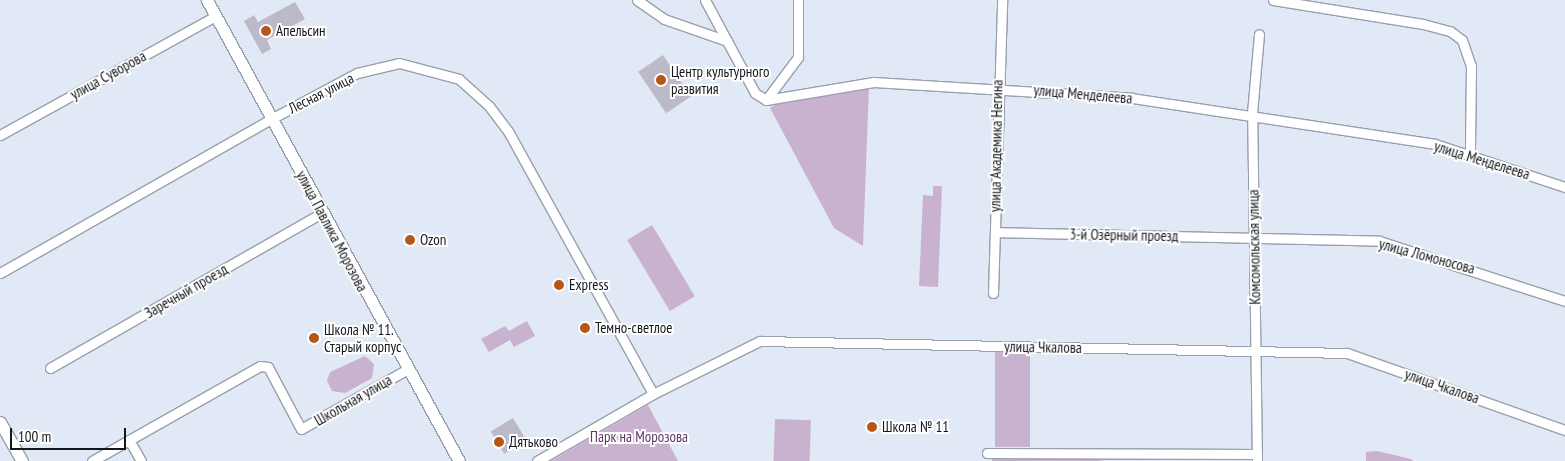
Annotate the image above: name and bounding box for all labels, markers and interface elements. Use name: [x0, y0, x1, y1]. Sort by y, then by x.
place label: Апельсин: [276, 22, 326, 40]
marker: Апельсин: [260, 25, 272, 37]
street label: улица Суворова: [67, 47, 149, 103]
place label: Центр культурного развития: [671, 62, 769, 97]
street label: Лесная улица: [285, 69, 357, 117]
marker: Центр культурного развития: [655, 74, 667, 86]
street label: улица Академика Негина: [986, 79, 1006, 213]
street label: улица Менделеева: [1033, 81, 1133, 107]
street label: улица Менделеева: [1432, 137, 1532, 183]
street label: улица Павлика Морозова: [293, 167, 371, 295]
street label: Комсомольская улица: [1244, 189, 1264, 305]
street label: 3-й Озёрный проезд: [1069, 225, 1179, 245]
place label: Ozon: [420, 231, 446, 249]
marker: Ozon: [404, 234, 416, 246]
street label: улица Ломоносова: [1377, 235, 1477, 277]
street label: Заречный проезд: [141, 260, 231, 322]
place label: Express: [569, 276, 609, 294]
marker: Express: [553, 279, 565, 291]
place label: Темно-светлое: [595, 319, 672, 337]
place label: Школа № 11. Старый корпус: [324, 320, 401, 355]
marker: Темно-светлое: [579, 322, 591, 334]
marker: Школа № 11. Старый корпус: [308, 332, 320, 344]
street label: улица Чкалова: [1004, 337, 1082, 357]
street label: улица Чкалова: [1402, 365, 1482, 407]
street label: Школьная улица: [311, 371, 395, 429]
scale bar: [12, 418, 129, 450]
place label: Школа № 11: [882, 418, 949, 436]
marker: Школа № 11: [866, 421, 878, 433]
text: 100 m: [18, 427, 51, 446]
park label: Парк на Морозова: [590, 428, 688, 446]
place label: Дятьково: [509, 433, 558, 451]
marker: Дятьково: [493, 436, 505, 448]

